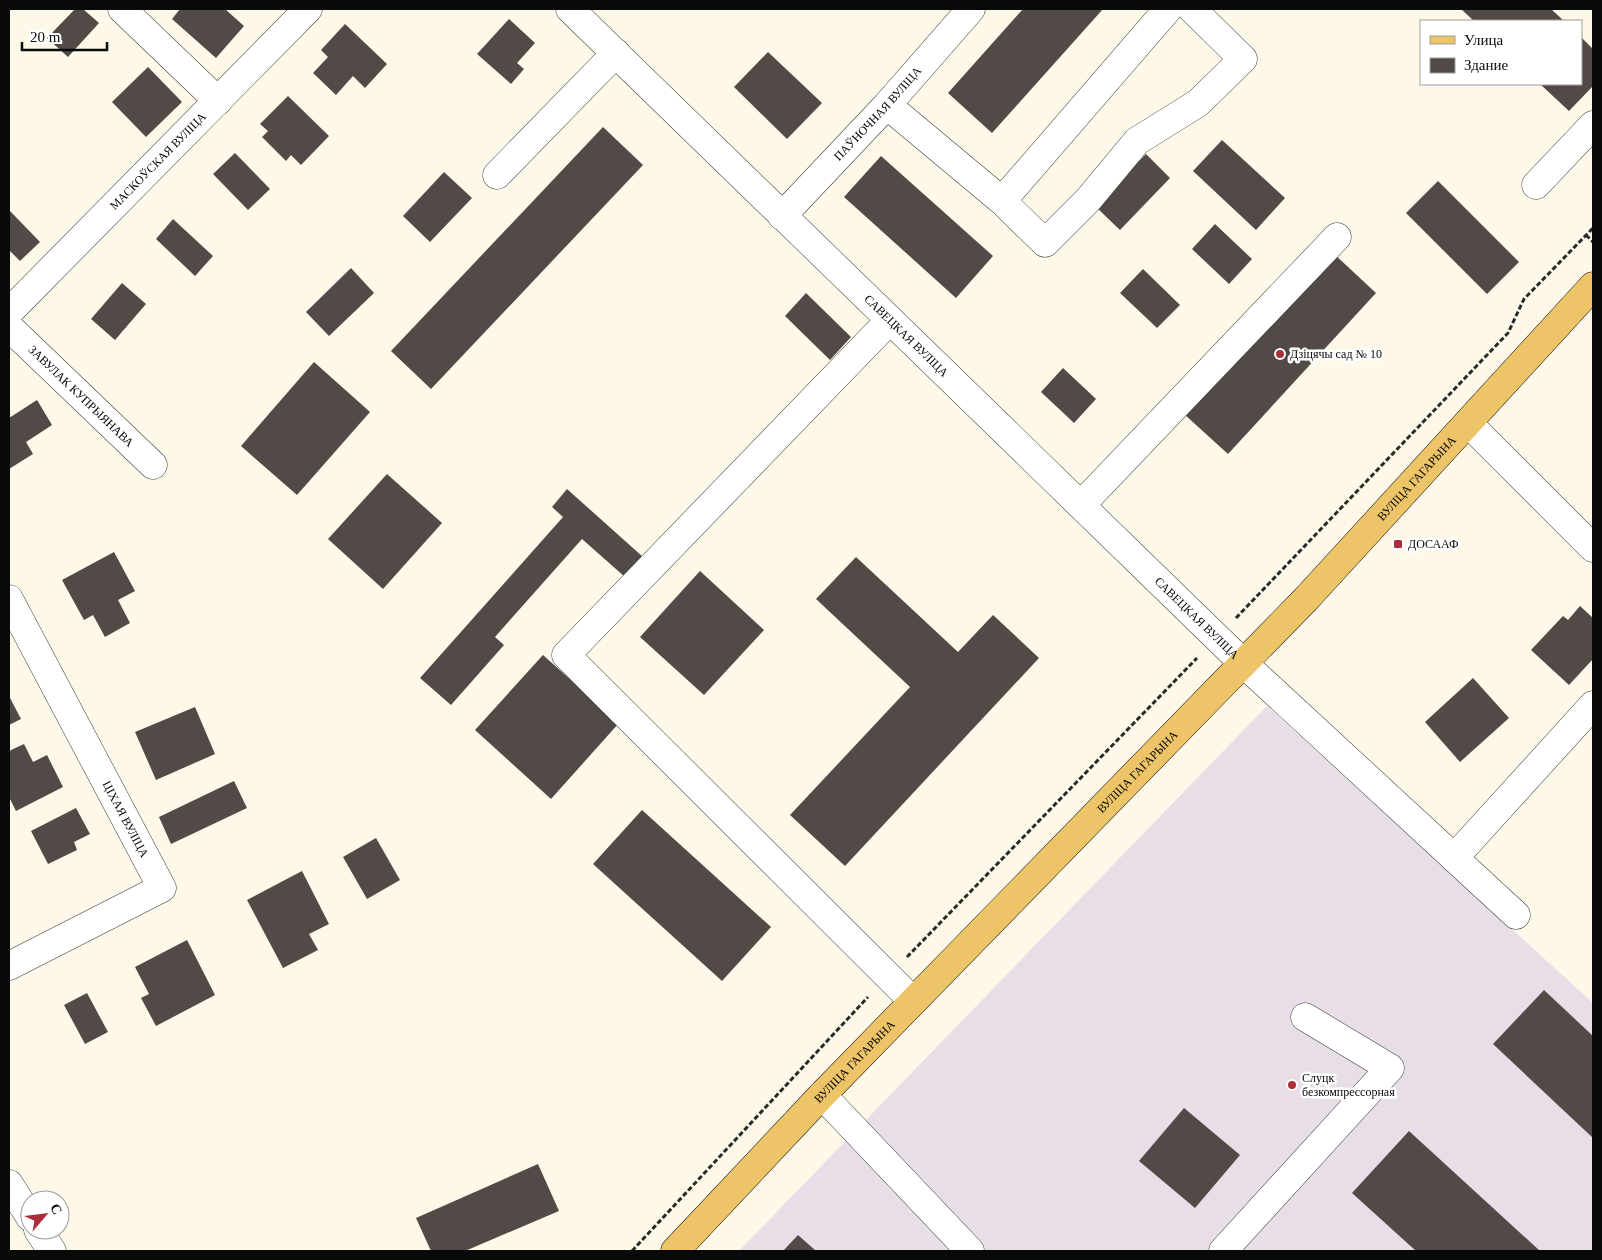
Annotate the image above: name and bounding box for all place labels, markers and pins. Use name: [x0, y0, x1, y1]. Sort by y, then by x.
place label: Дзіцячы сад № 10: [1290, 347, 1382, 361]
marker: Дзіцячы сад № 10: [1274, 348, 1286, 360]
place label: ДОСААФ: [1408, 537, 1458, 551]
marker: ДОСААФ: [1392, 538, 1404, 550]
place label: Слуцк безкомпрессорная: [1302, 1071, 1395, 1099]
marker: Слуцк безкомпрессорная: [1286, 1079, 1298, 1091]

